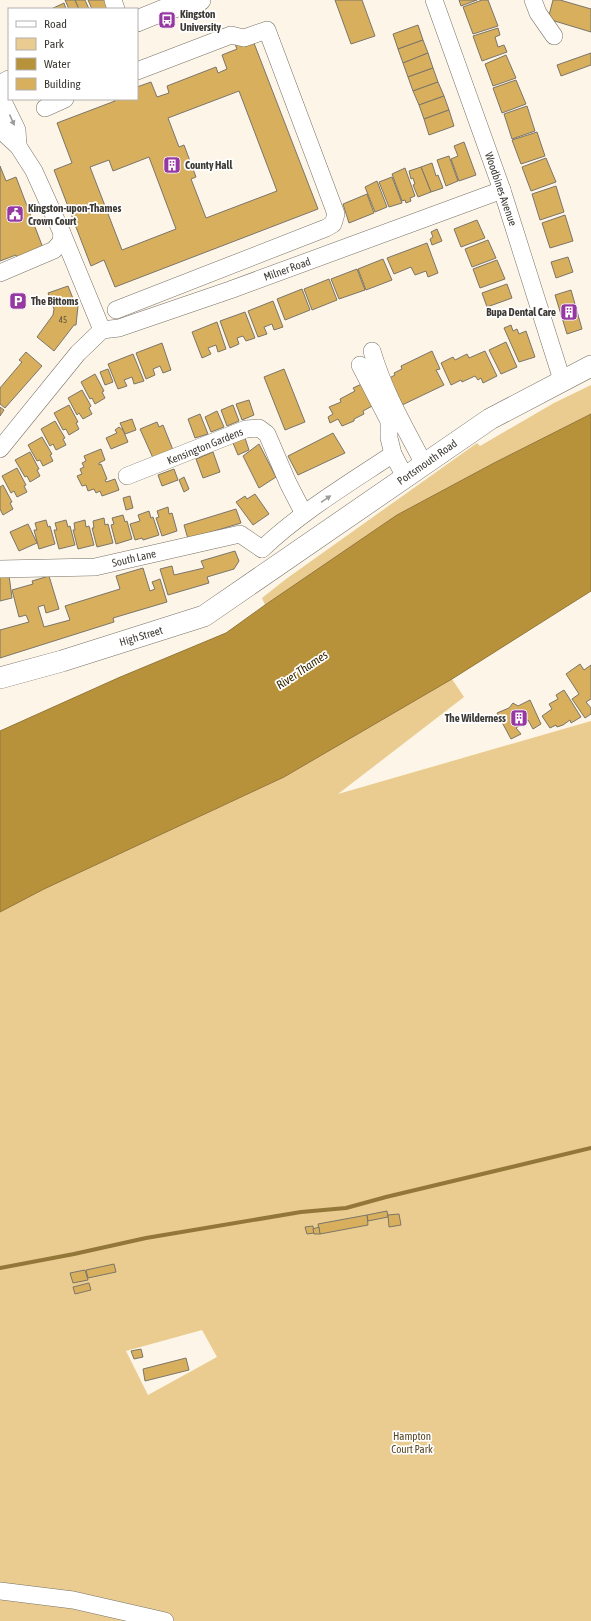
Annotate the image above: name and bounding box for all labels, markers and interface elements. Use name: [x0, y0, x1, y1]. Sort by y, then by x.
legend: [8, 8, 138, 100]
place label: Kingston University: [180, 8, 222, 33]
bus stop icon: Kingston University: [157, 10, 177, 30]
text: Road: [44, 17, 67, 31]
text: Park: [44, 37, 65, 51]
text: Water: [44, 57, 71, 71]
text: Building: [44, 77, 82, 91]
one-way arrow: [10, 114, 16, 126]
street label: Woodbines Avenue: [483, 151, 519, 227]
building icon: County Hall: [162, 155, 182, 175]
place label: County Hall: [185, 159, 233, 171]
place label: Kingston-upon-Thames Crown Court: [28, 202, 121, 227]
public building icon: Kingston-upon-Thames Crown Court: [5, 204, 25, 224]
street label: Milner Road: [262, 255, 312, 283]
parking icon: The Bittoms: [8, 291, 28, 311]
place label: The Bittoms: [31, 295, 79, 307]
building icon: Bupa Dental Care: [559, 302, 579, 322]
place label: Bupa Dental Care: [486, 306, 556, 318]
house number: 45: [59, 315, 67, 325]
street label: Kensington Gardens: [165, 425, 245, 467]
street label: Portsmouth Road: [395, 437, 459, 487]
one-way arrow: [320, 495, 331, 503]
street label: South Lane: [111, 547, 157, 569]
street label: High Street: [118, 624, 164, 648]
water label: River Thames: [274, 648, 330, 692]
building icon: The Wilderness: [509, 708, 529, 728]
place label: The Wilderness: [445, 712, 506, 724]
park label: Hampton Court Park: [391, 1430, 433, 1455]

